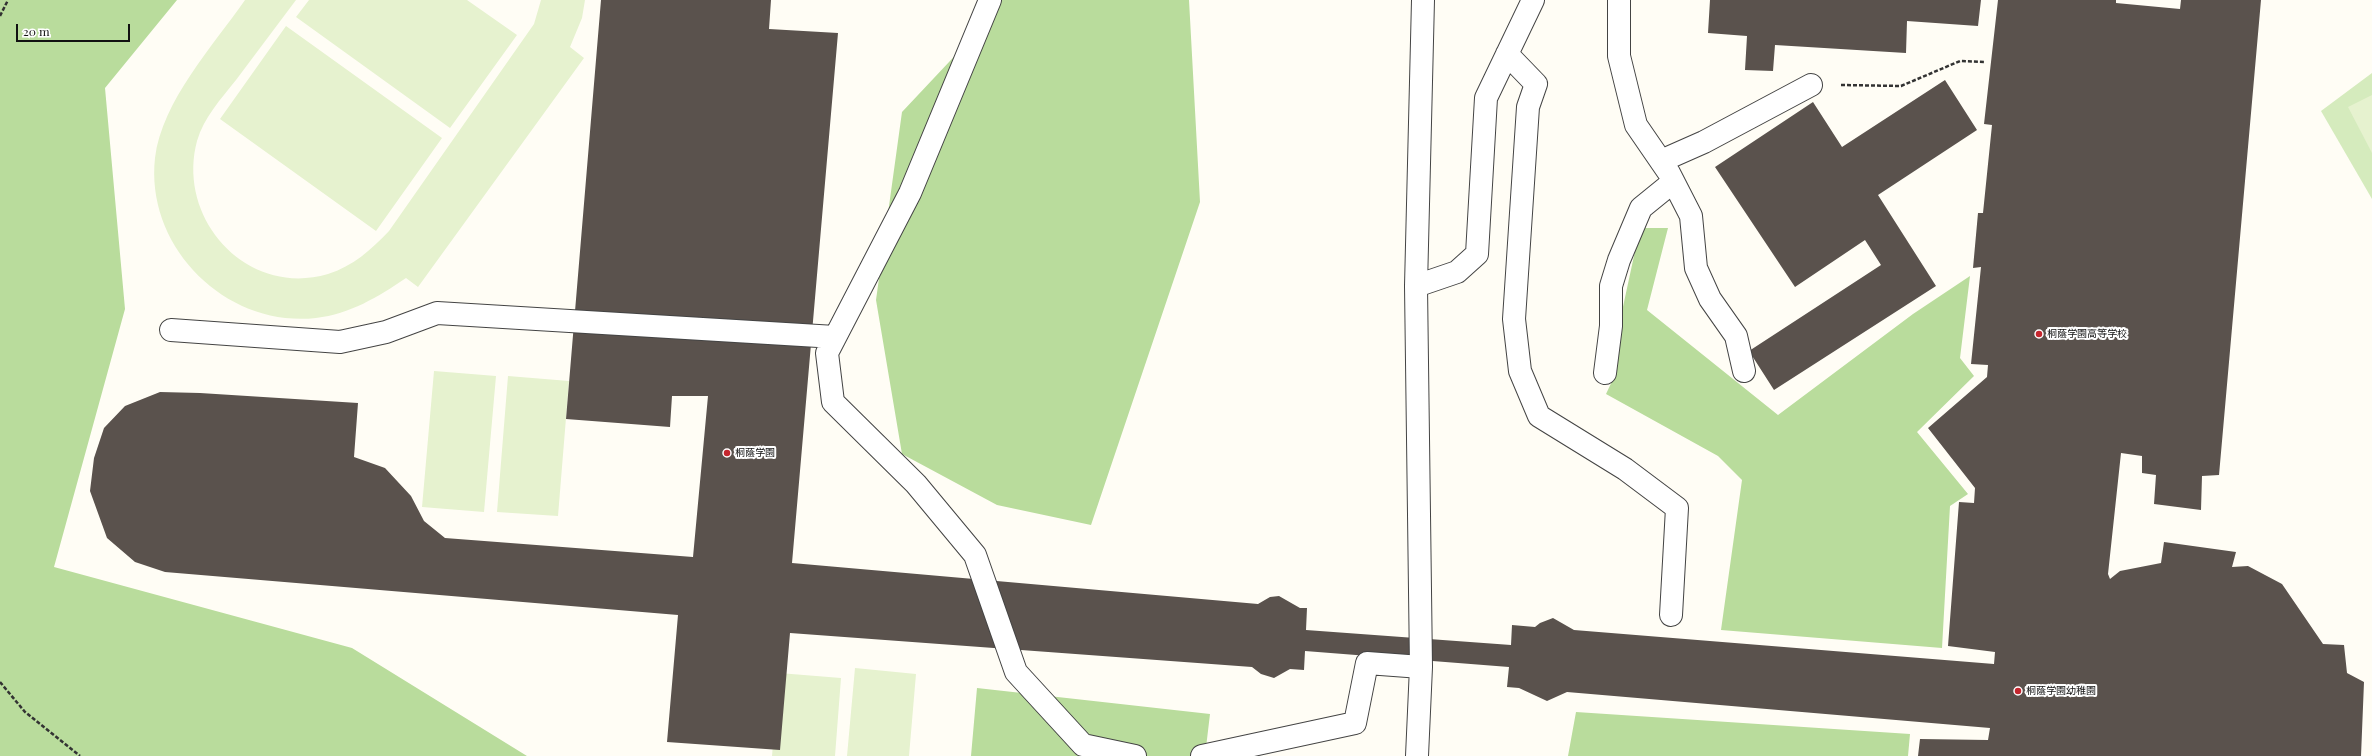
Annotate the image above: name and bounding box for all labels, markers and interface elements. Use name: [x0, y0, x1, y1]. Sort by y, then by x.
scale bar: [18, 16, 132, 42]
text: 20 m: [23, 23, 50, 39]
place label: 桐蔭学園高等学校: [2047, 328, 2127, 340]
marker: 桐蔭学園高等学校: [2034, 329, 2044, 339]
place label: 桐蔭学園: [735, 447, 775, 459]
marker: 桐蔭学園: [722, 448, 732, 458]
place label: 桐蔭学園幼稚園: [2026, 685, 2096, 697]
marker: 桐蔭学園幼稚園: [2013, 686, 2023, 696]

